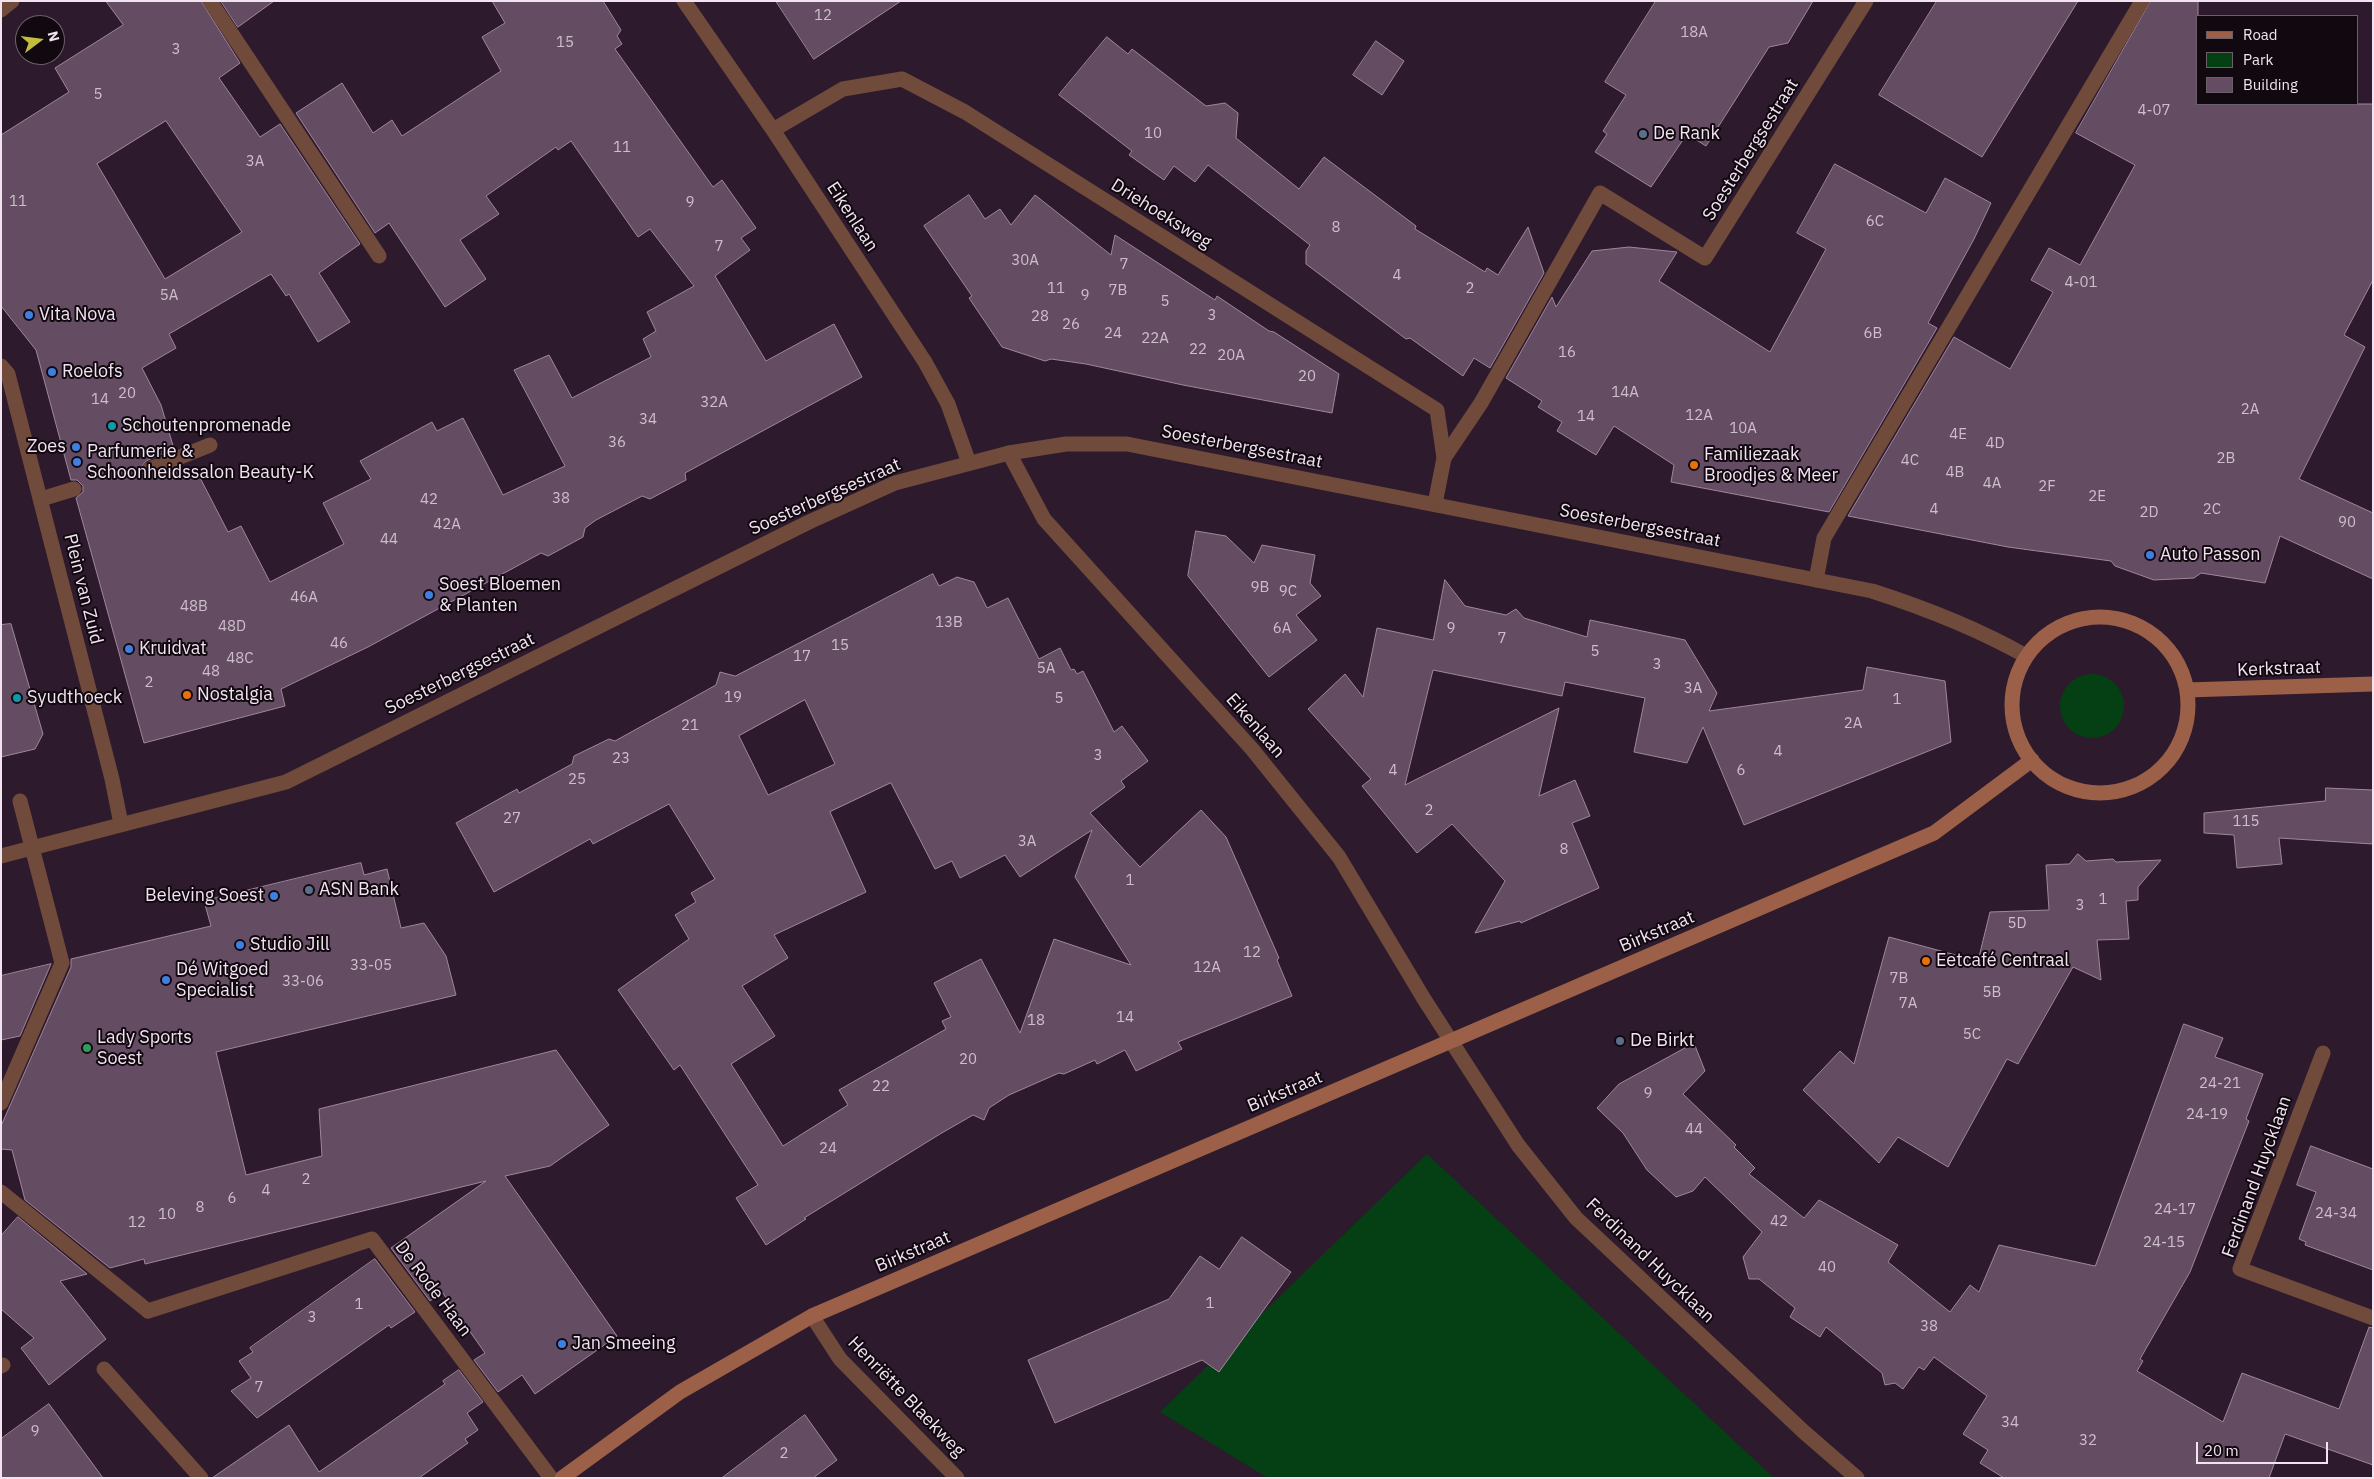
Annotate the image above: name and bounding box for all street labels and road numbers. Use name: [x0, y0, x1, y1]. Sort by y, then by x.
street label: Soesterbergsestraat: [1699, 75, 1803, 225]
street label: Driehoeksweg: [1107, 175, 1215, 253]
street label: Eikenlaan: [822, 178, 882, 256]
street label: Soesterbergsestraat: [1160, 421, 1324, 473]
street label: Soesterbergsestraat: [746, 454, 904, 540]
street label: Soesterbergsestraat: [1558, 500, 1722, 552]
street label: Plein van Zuid: [59, 532, 107, 646]
street label: Soesterbergsestraat: [382, 628, 538, 720]
street label: Kerkstraat: [2237, 657, 2321, 681]
street label: Eikenlaan: [1221, 689, 1289, 763]
street label: Birkstraat: [1616, 907, 1698, 957]
street label: Birkstraat: [1244, 1067, 1326, 1117]
street label: Ferdinand Huycklaan: [2218, 1093, 2296, 1261]
street label: Ferdinand Huycklaan: [1581, 1194, 1719, 1328]
street label: Birkstraat: [872, 1227, 954, 1277]
street label: De Rode Haan: [390, 1237, 476, 1341]
street label: Henriëtte Blaekweg: [843, 1332, 969, 1462]

